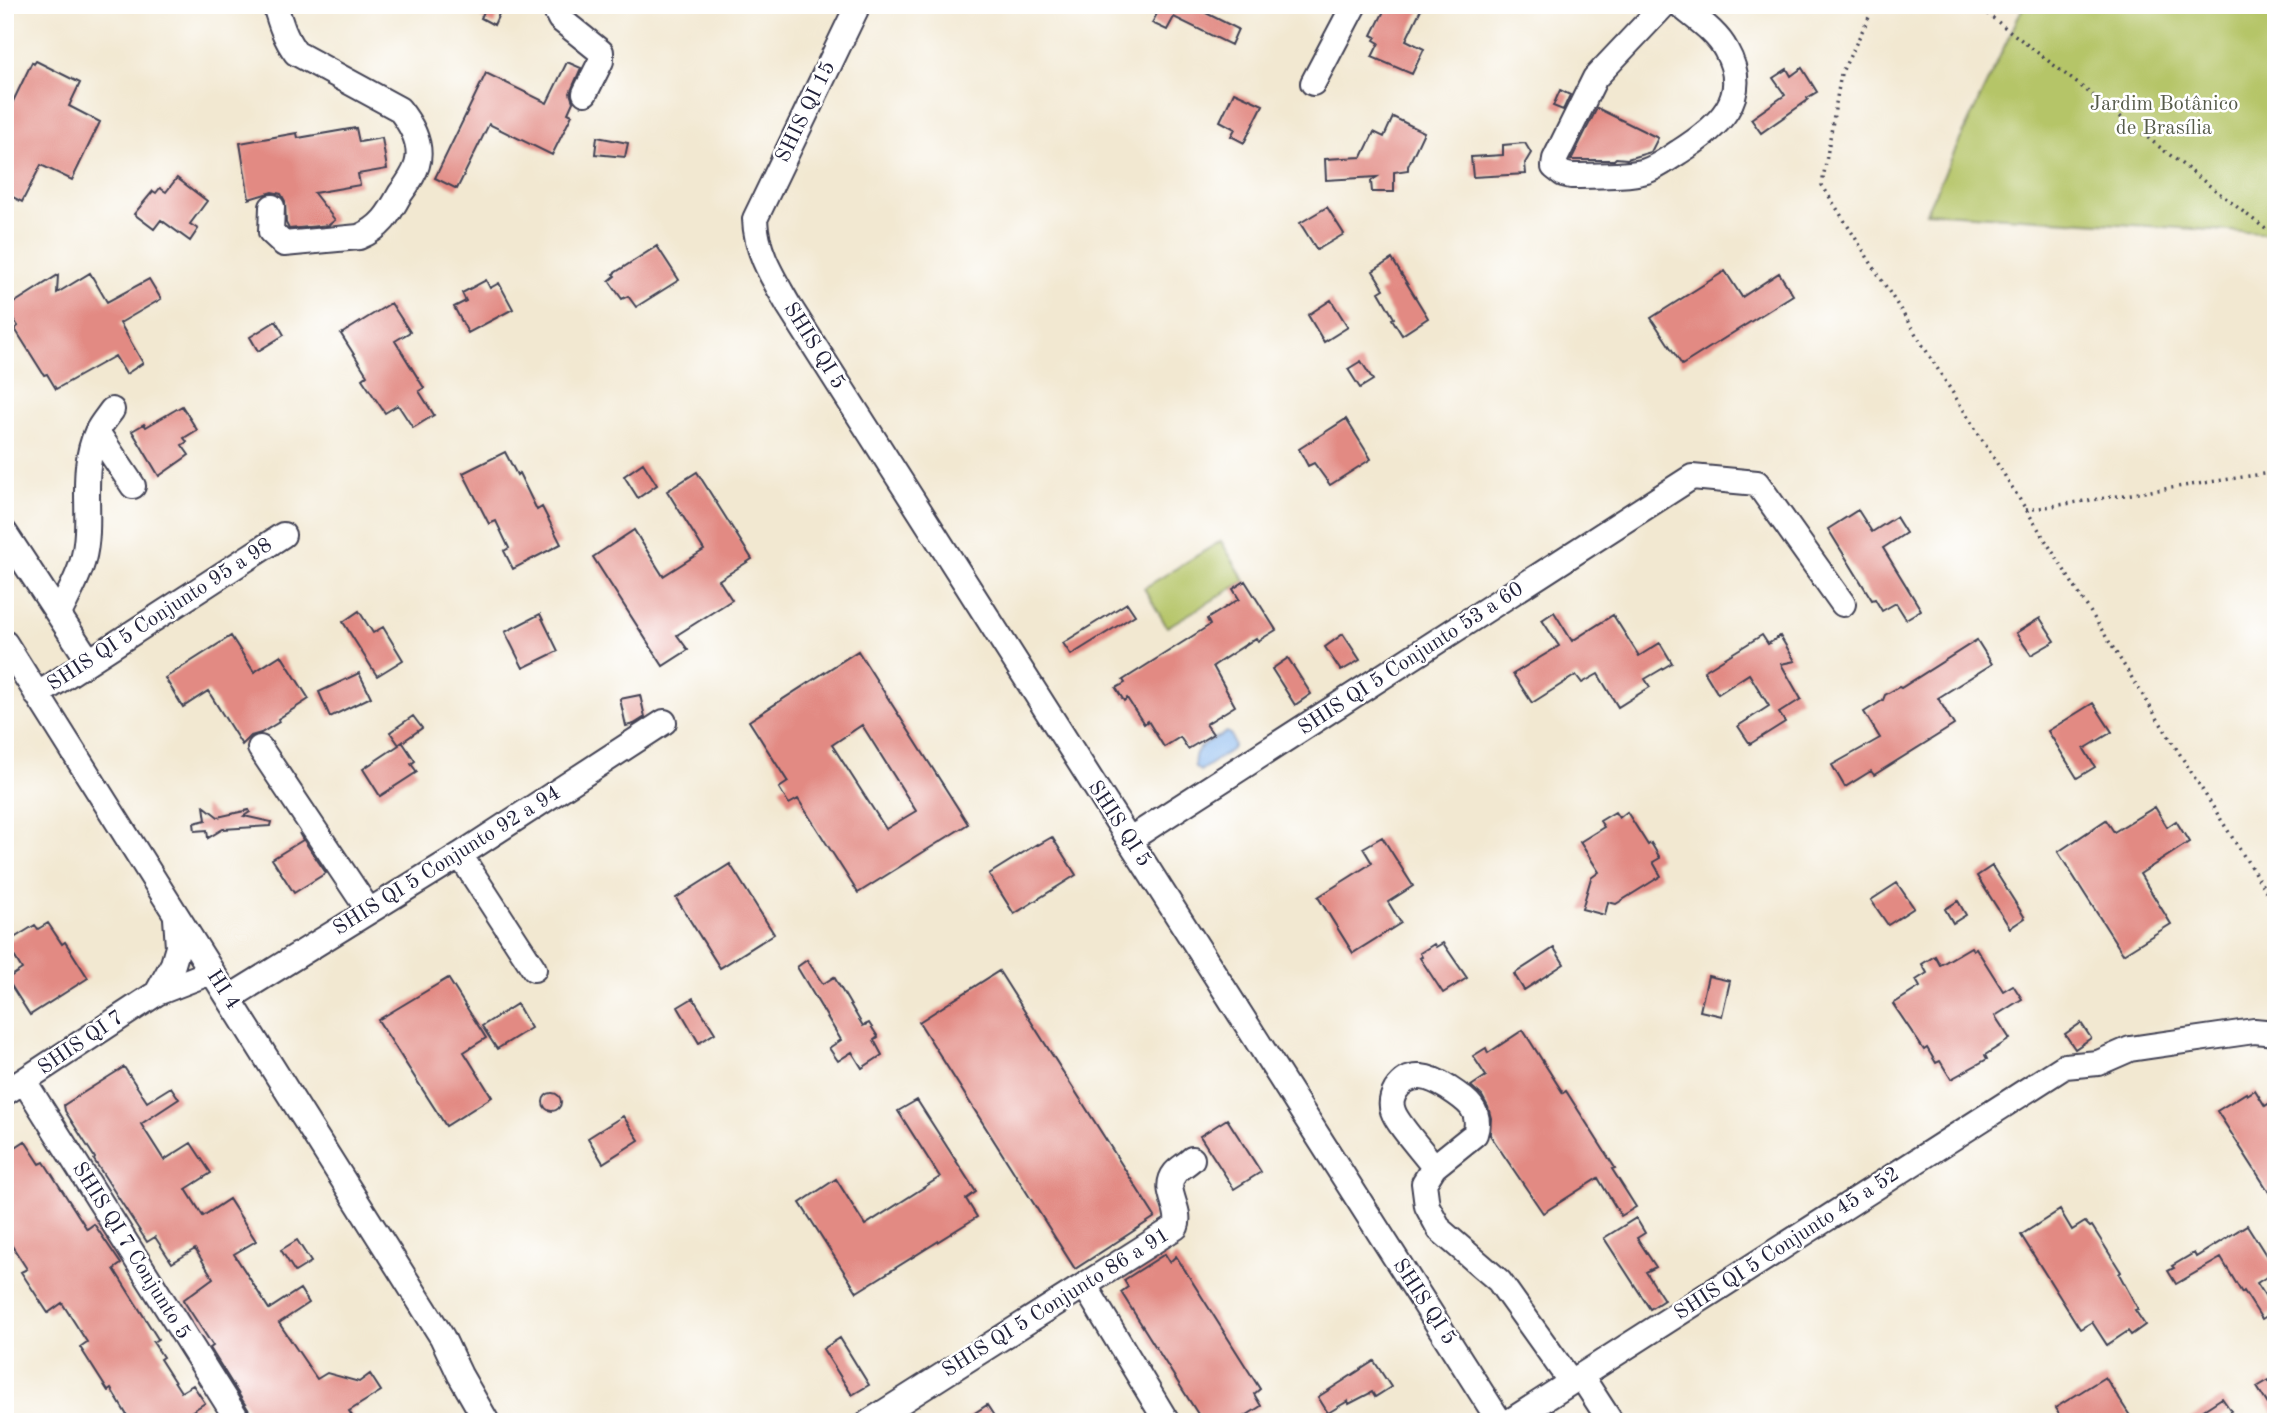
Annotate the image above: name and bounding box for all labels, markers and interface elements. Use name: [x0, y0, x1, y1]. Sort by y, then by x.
street label: SHIS QI 15: [772, 58, 840, 166]
park label: Jardim Botânico de Brasília: [2090, 94, 2238, 139]
street label: SHIS QI 5: [779, 299, 849, 393]
street label: SHIS QI 5 Conjunto 95 a 98: [44, 535, 276, 695]
street label: SHIS QI 5 Conjunto 53 a 60: [1295, 579, 1527, 739]
street label: SHIS QI 5: [1084, 777, 1154, 871]
street label: SHIS QI 5 Conjunto 92 a 94: [330, 782, 564, 940]
street label: HI 4: [203, 966, 243, 1014]
street label: SHIS QI 7: [35, 1007, 127, 1079]
street label: SHIS QI 7 Conjunto 5: [68, 1159, 194, 1343]
street label: SHIS QI 5 Conjunto 45 a 52: [1671, 1164, 1903, 1324]
street label: SHIS QI 5 Conjunto 86 a 91: [939, 1224, 1173, 1382]
street label: SHIS QI 5: [1389, 1255, 1459, 1349]

